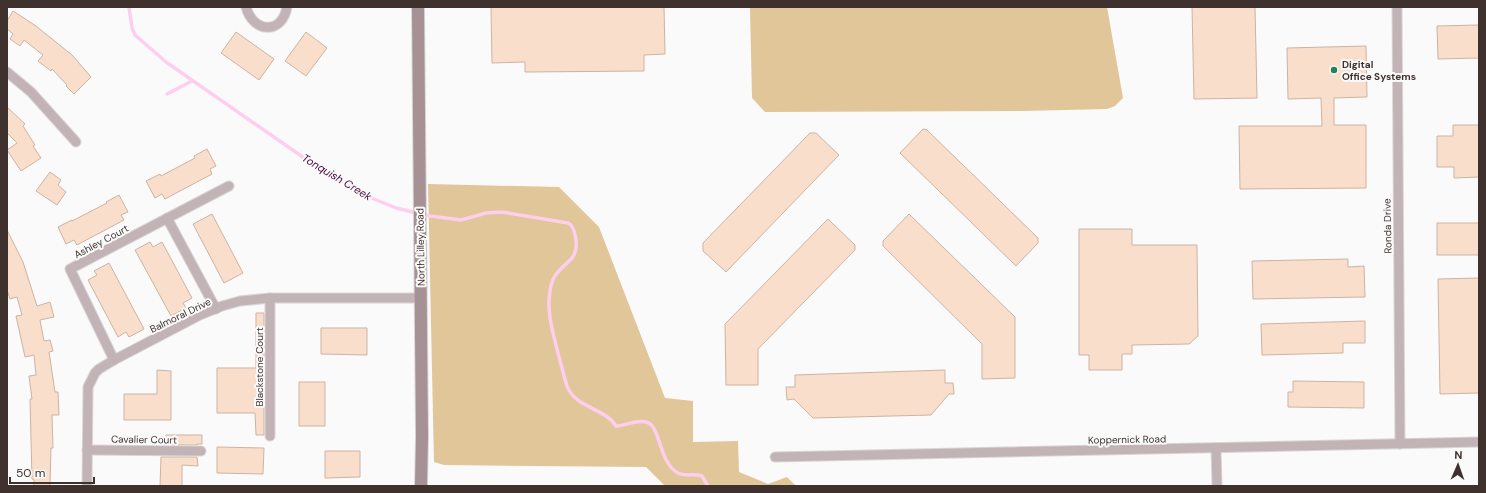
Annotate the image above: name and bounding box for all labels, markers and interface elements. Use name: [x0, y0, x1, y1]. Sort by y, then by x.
place label: Digital Office Systems: [1342, 58, 1416, 83]
marker: Digital Office Systems: [1329, 65, 1339, 75]
water label: Tonquish Creek: [300, 151, 375, 204]
street label: Ronda Drive: [1381, 198, 1394, 254]
street label: North Lilley Road: [413, 208, 428, 286]
street label: Ashley Court: [72, 222, 131, 261]
street label: Balmoral Drive: [148, 295, 213, 336]
street label: Blackstone Court: [253, 327, 266, 407]
street label: Cavalier Court: [111, 432, 177, 447]
street label: Koppernick Road: [1088, 432, 1166, 447]
north arrow: [1438, 445, 1478, 485]
text: N: [1454, 448, 1463, 462]
scale bar: [10, 459, 94, 485]
text: 50 m: [16, 465, 45, 481]

